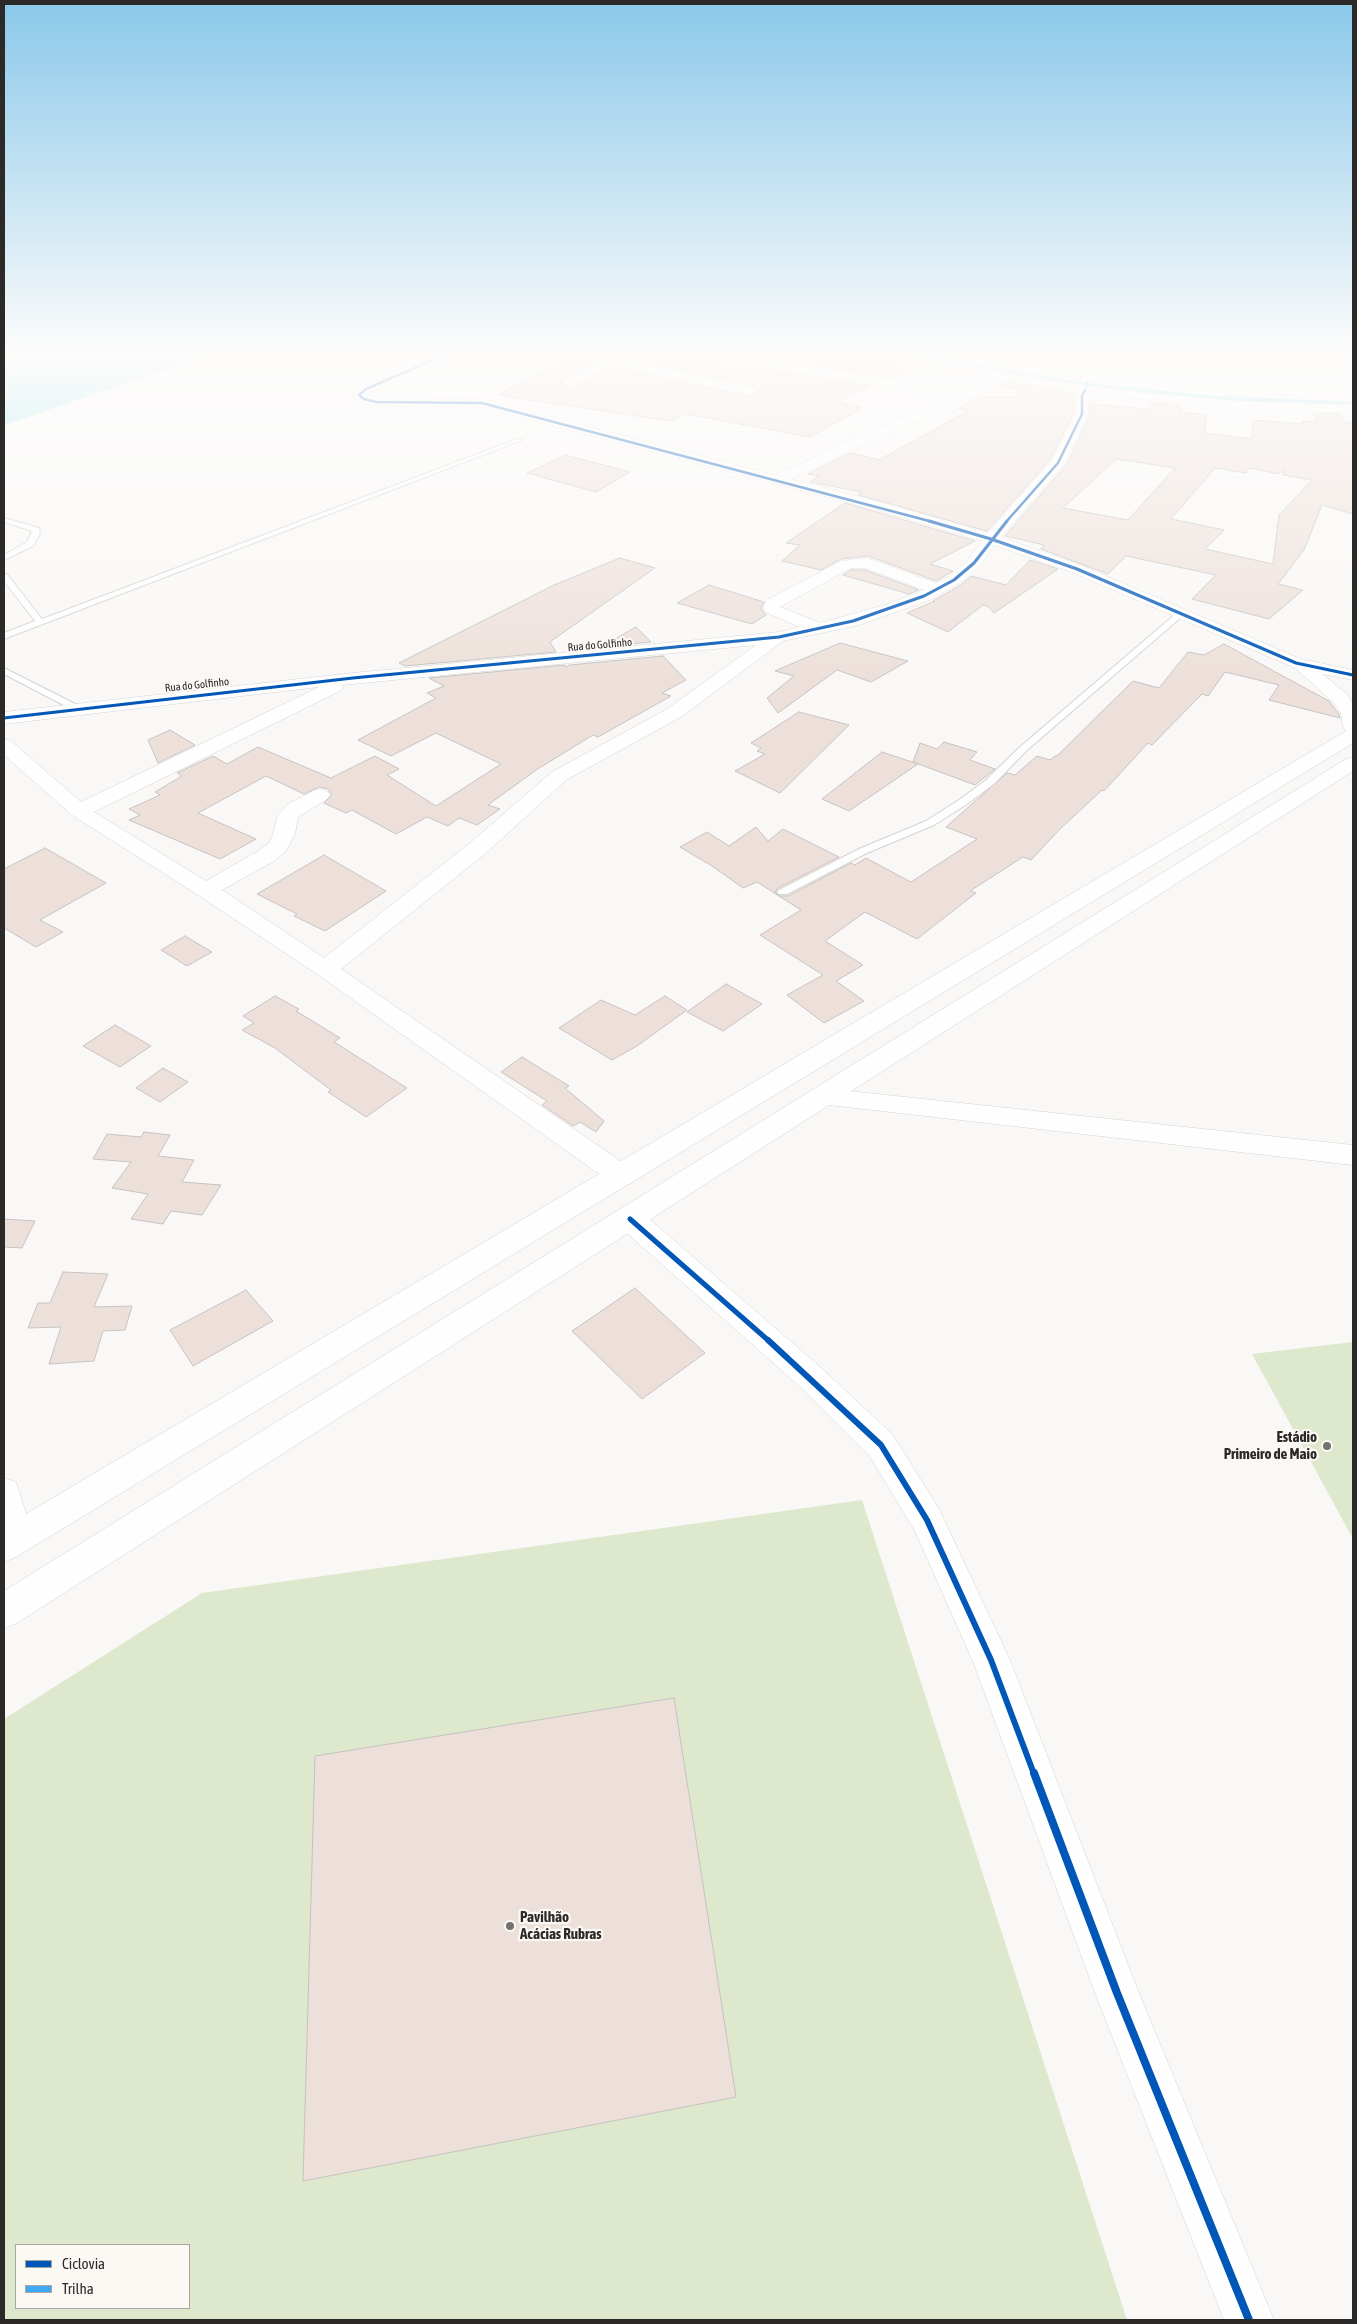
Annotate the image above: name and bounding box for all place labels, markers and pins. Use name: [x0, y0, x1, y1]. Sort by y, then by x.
place label: Estádio Primeiro de Maio: [1224, 1428, 1317, 1463]
marker: Estádio Primeiro de Maio: [1321, 1440, 1333, 1452]
place label: Pavilhão Acácias Rubras: [520, 1908, 601, 1943]
marker: Pavilhão Acácias Rubras: [504, 1920, 516, 1932]

